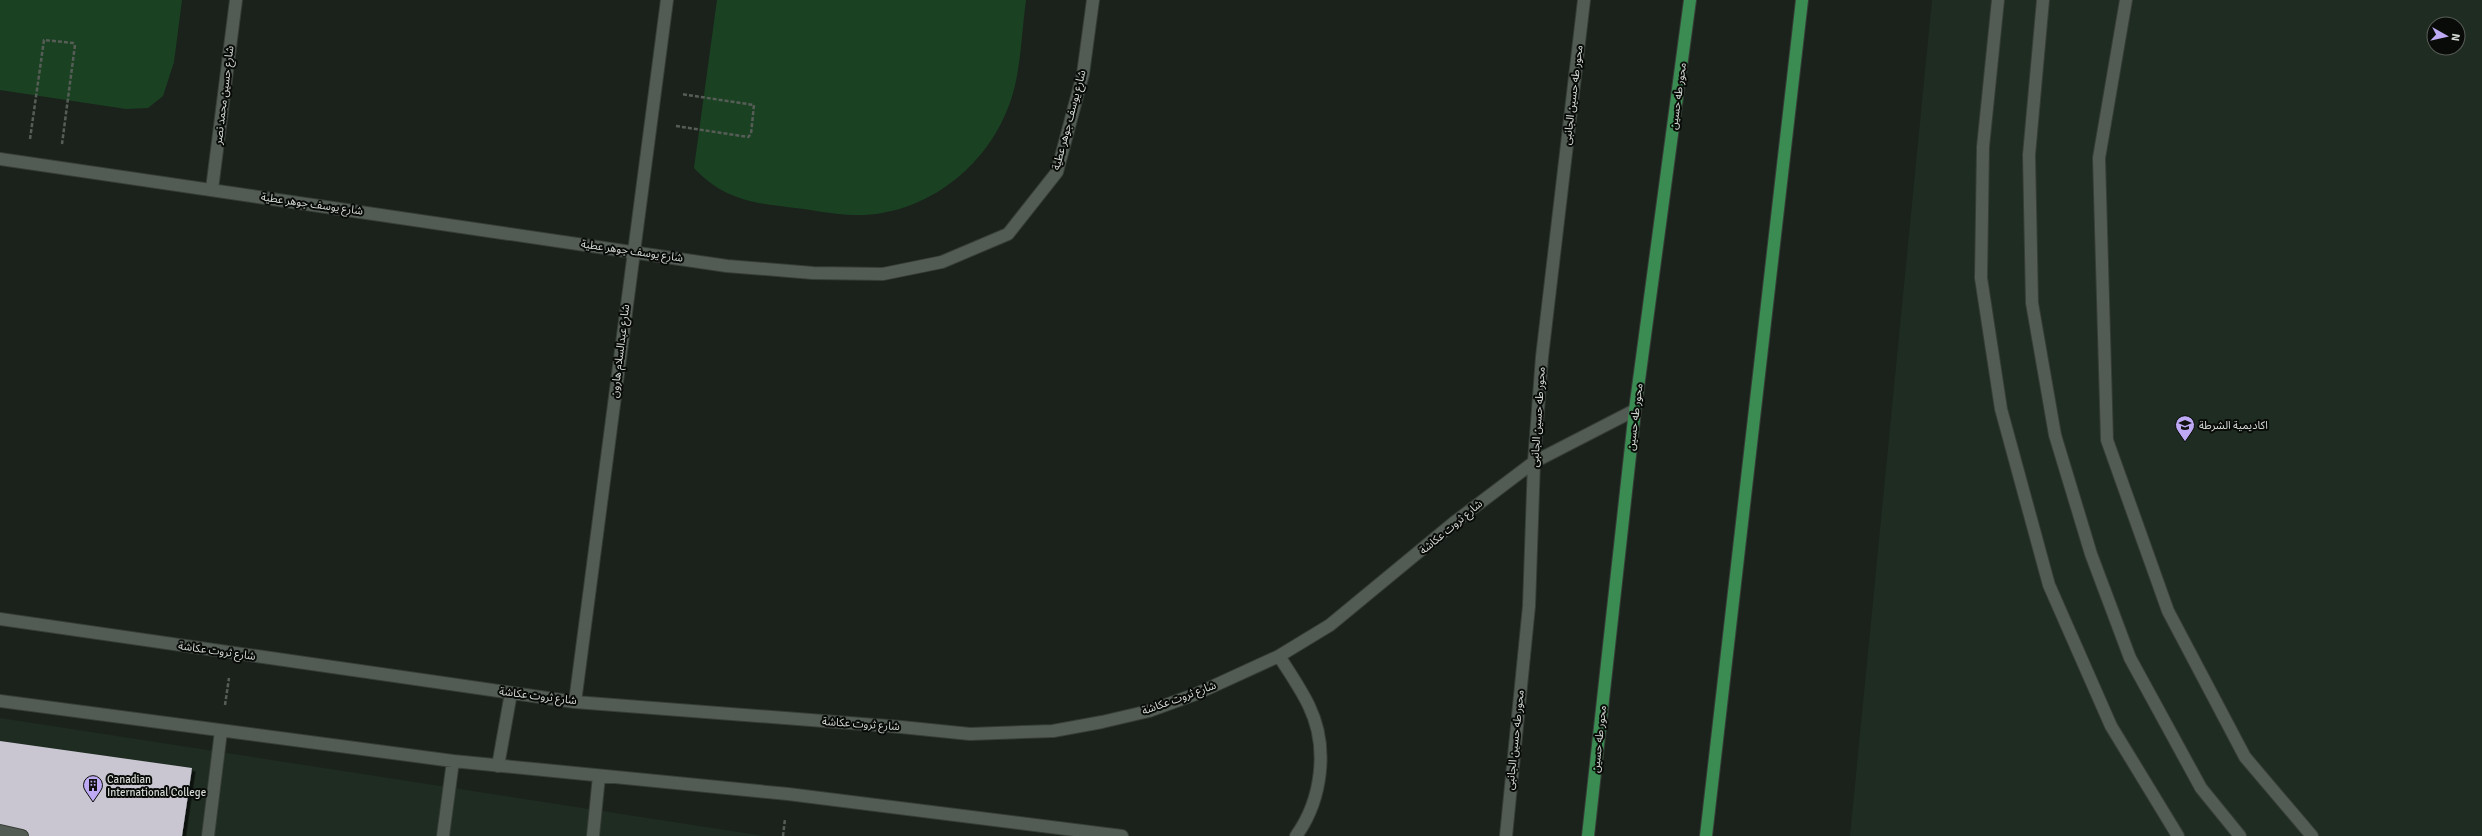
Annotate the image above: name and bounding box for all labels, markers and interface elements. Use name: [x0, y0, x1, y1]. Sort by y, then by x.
north arrow: [2426, 16, 2466, 56]
text: N: [2448, 33, 2462, 42]
street label: محور طه حسين الجانبى: [1560, 44, 1586, 146]
street label: شارع حسين محمد نصر: [211, 45, 238, 146]
street label: محور طه حسين: [1667, 61, 1689, 130]
street label: شارع يوسف جوهر عطية: [1049, 68, 1090, 172]
street label: شارع يوسف جوهر عطية: [260, 190, 364, 219]
street label: شارع يوسف جوهر عطية: [580, 237, 684, 266]
street label: شارع عبدالسلام هارون: [608, 303, 633, 399]
street label: محور طه حسين الجانبى: [1528, 366, 1548, 468]
street label: محور طه حسين: [1624, 382, 1646, 451]
school or university icon: اكاديمية الشرطة: [2174, 414, 2196, 442]
place label: اكاديمية الشرطة: [2199, 419, 2268, 432]
street label: شارع ثروت عكاشة: [1417, 497, 1486, 558]
street label: شارع ثروت عكاشة: [177, 639, 257, 664]
street label: شارع ثروت عكاشة: [1140, 678, 1219, 718]
street label: شارع ثروت عكاشة: [498, 685, 578, 708]
street label: محور طه حسين الجانبى: [1503, 689, 1527, 791]
street label: محور طه حسين: [1589, 704, 1609, 773]
street label: شارع ثروت عكاشة: [822, 715, 901, 734]
place label: Canadian International College: [107, 773, 206, 799]
building icon: Canadian International College: [82, 774, 104, 802]

